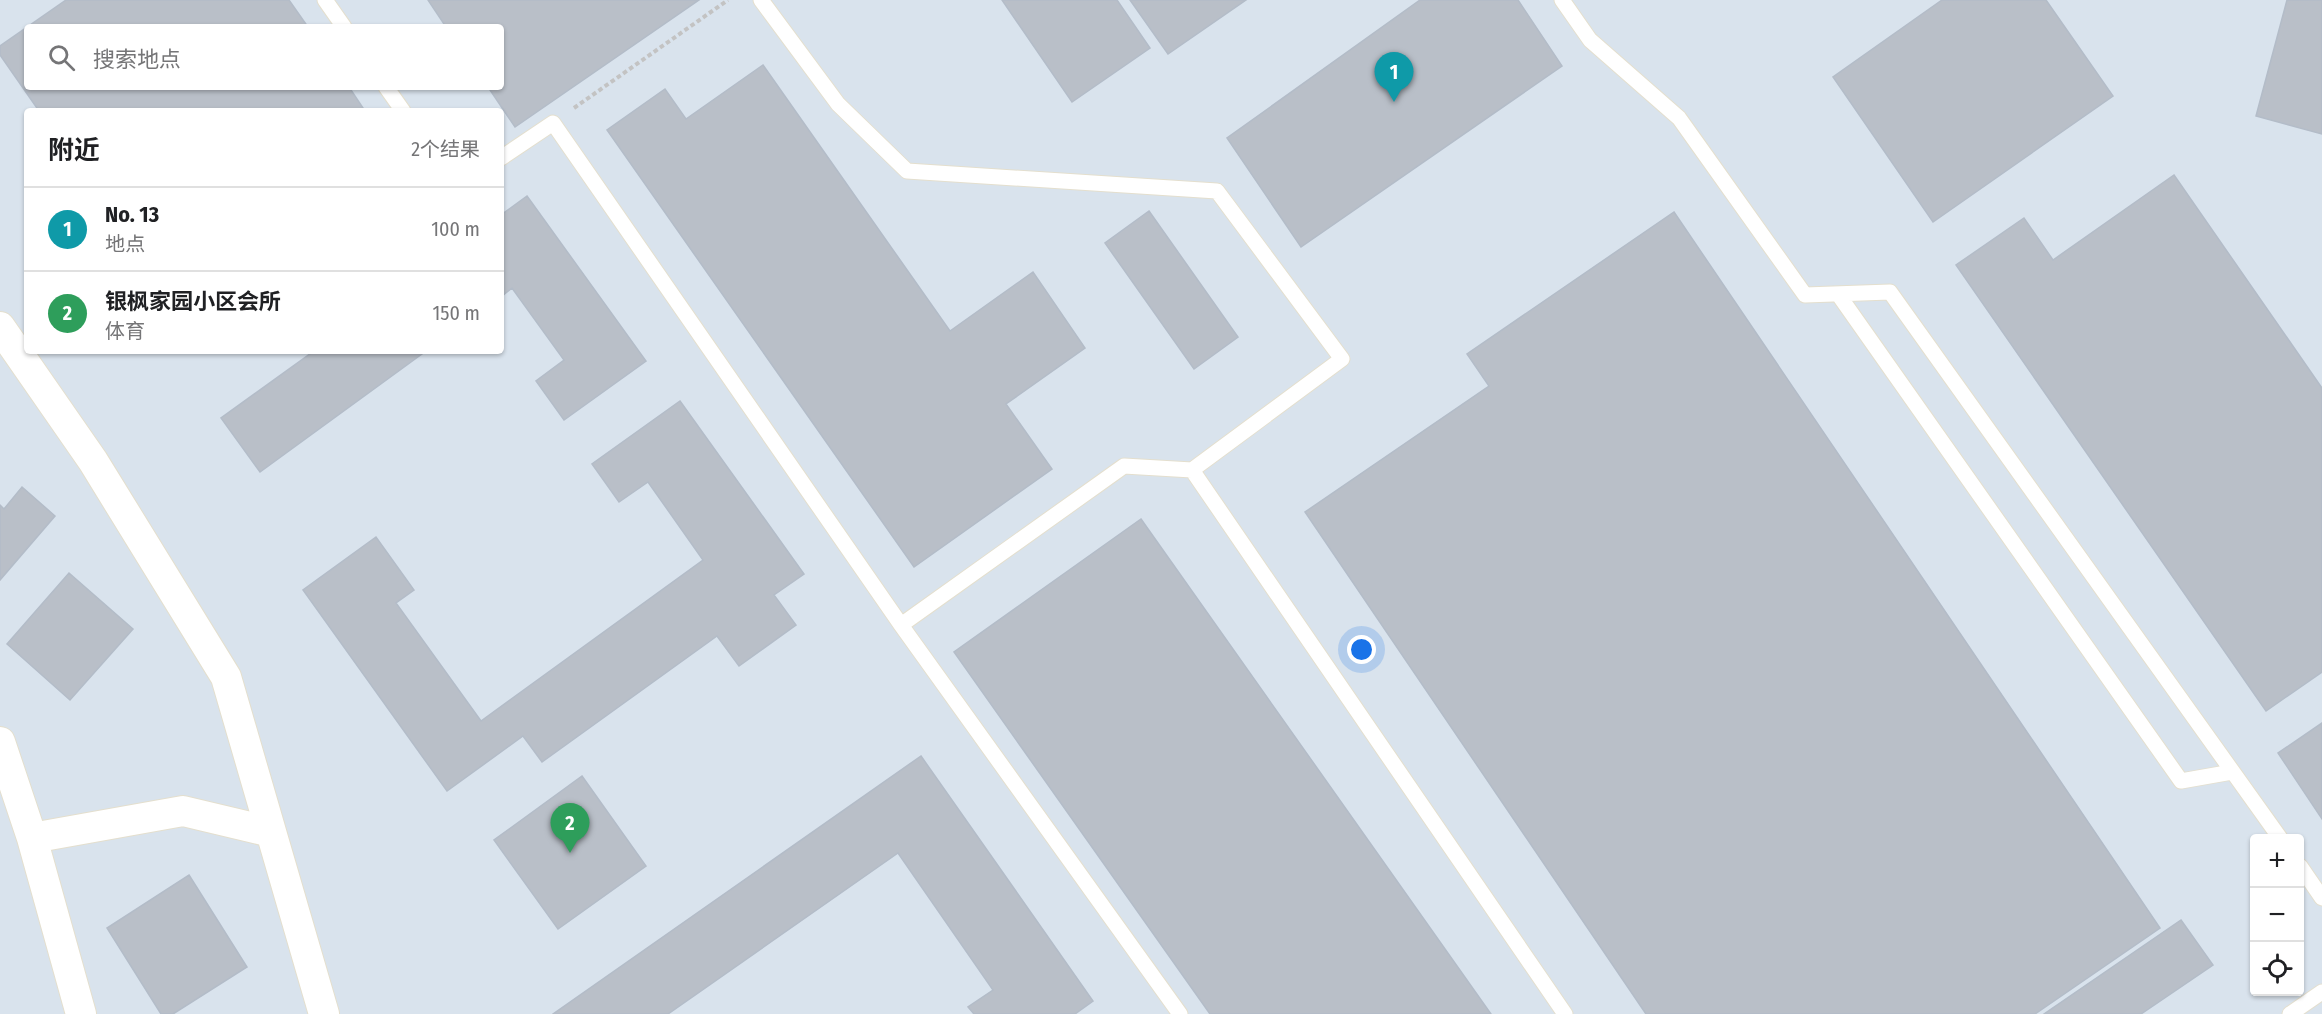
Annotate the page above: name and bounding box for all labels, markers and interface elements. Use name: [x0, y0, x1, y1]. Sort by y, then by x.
search box: [24, 24, 504, 90]
icon: search: [45, 41, 78, 74]
text: 搜索地点: [93, 46, 181, 73]
pin: 1: [1374, 52, 1414, 102]
text: 附近: [48, 135, 100, 166]
text: 2个结果: [411, 137, 480, 161]
text: No. 13: [105, 201, 159, 228]
text: 1: [63, 217, 72, 241]
text: 100 m: [431, 217, 480, 241]
text: 地点: [105, 232, 145, 256]
text: 银枫家园小区会所: [105, 288, 281, 315]
text: 2: [63, 301, 72, 325]
text: 150 m: [433, 301, 480, 325]
text: 体育: [105, 319, 145, 343]
your location: [1347, 635, 1376, 664]
pin: 2: [550, 804, 590, 853]
map controls: [2250, 834, 2304, 996]
button: +: [2250, 834, 2304, 888]
button: −: [2250, 888, 2304, 942]
button: locate: [2250, 942, 2304, 996]

